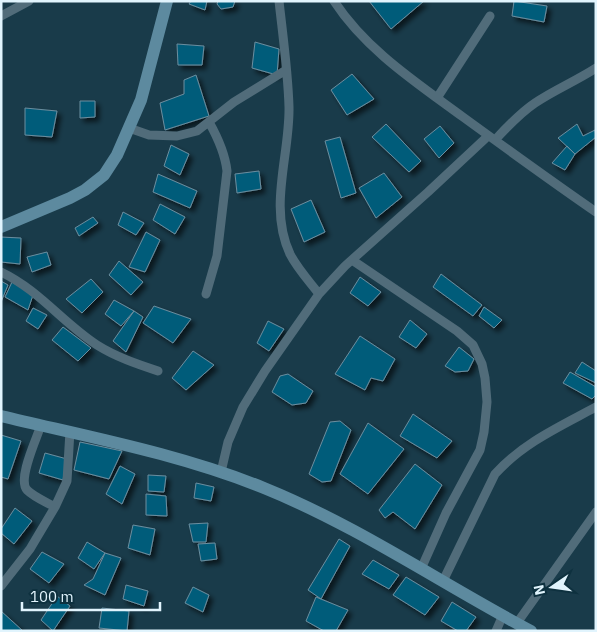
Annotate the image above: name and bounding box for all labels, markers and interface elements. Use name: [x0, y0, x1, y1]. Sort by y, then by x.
north arrow: [527, 562, 577, 612]
scale bar: [22, 580, 160, 612]
text: N: [529, 583, 549, 597]
text: 100 m: [30, 587, 74, 606]

